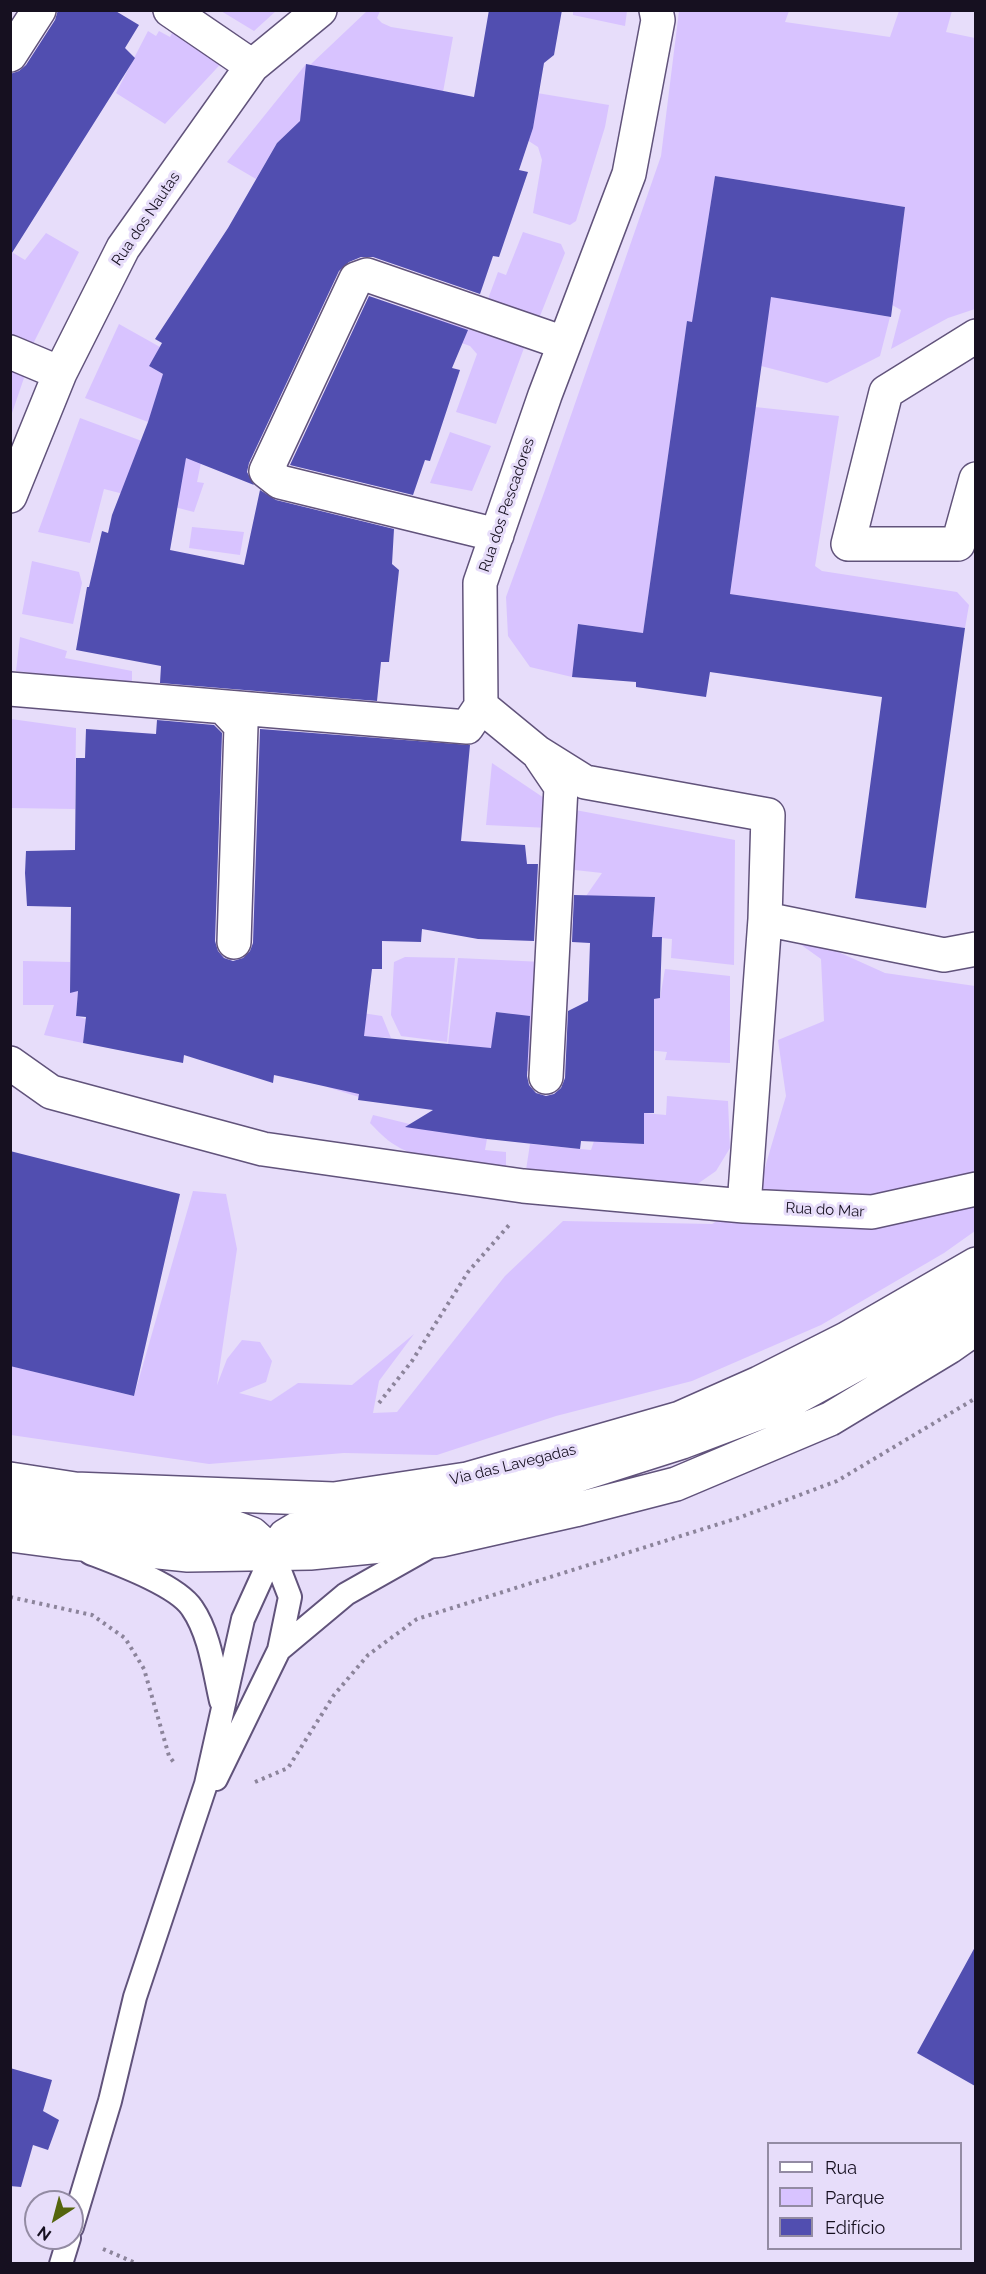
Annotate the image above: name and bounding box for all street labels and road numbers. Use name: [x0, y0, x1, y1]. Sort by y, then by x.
street label: Rua dos Nautas: [108, 169, 184, 269]
street label: Rua dos Pescadores: [476, 435, 538, 575]
street label: Rua do Mar: [785, 1199, 865, 1221]
street label: Via das Lavegadas: [448, 1441, 578, 1489]

